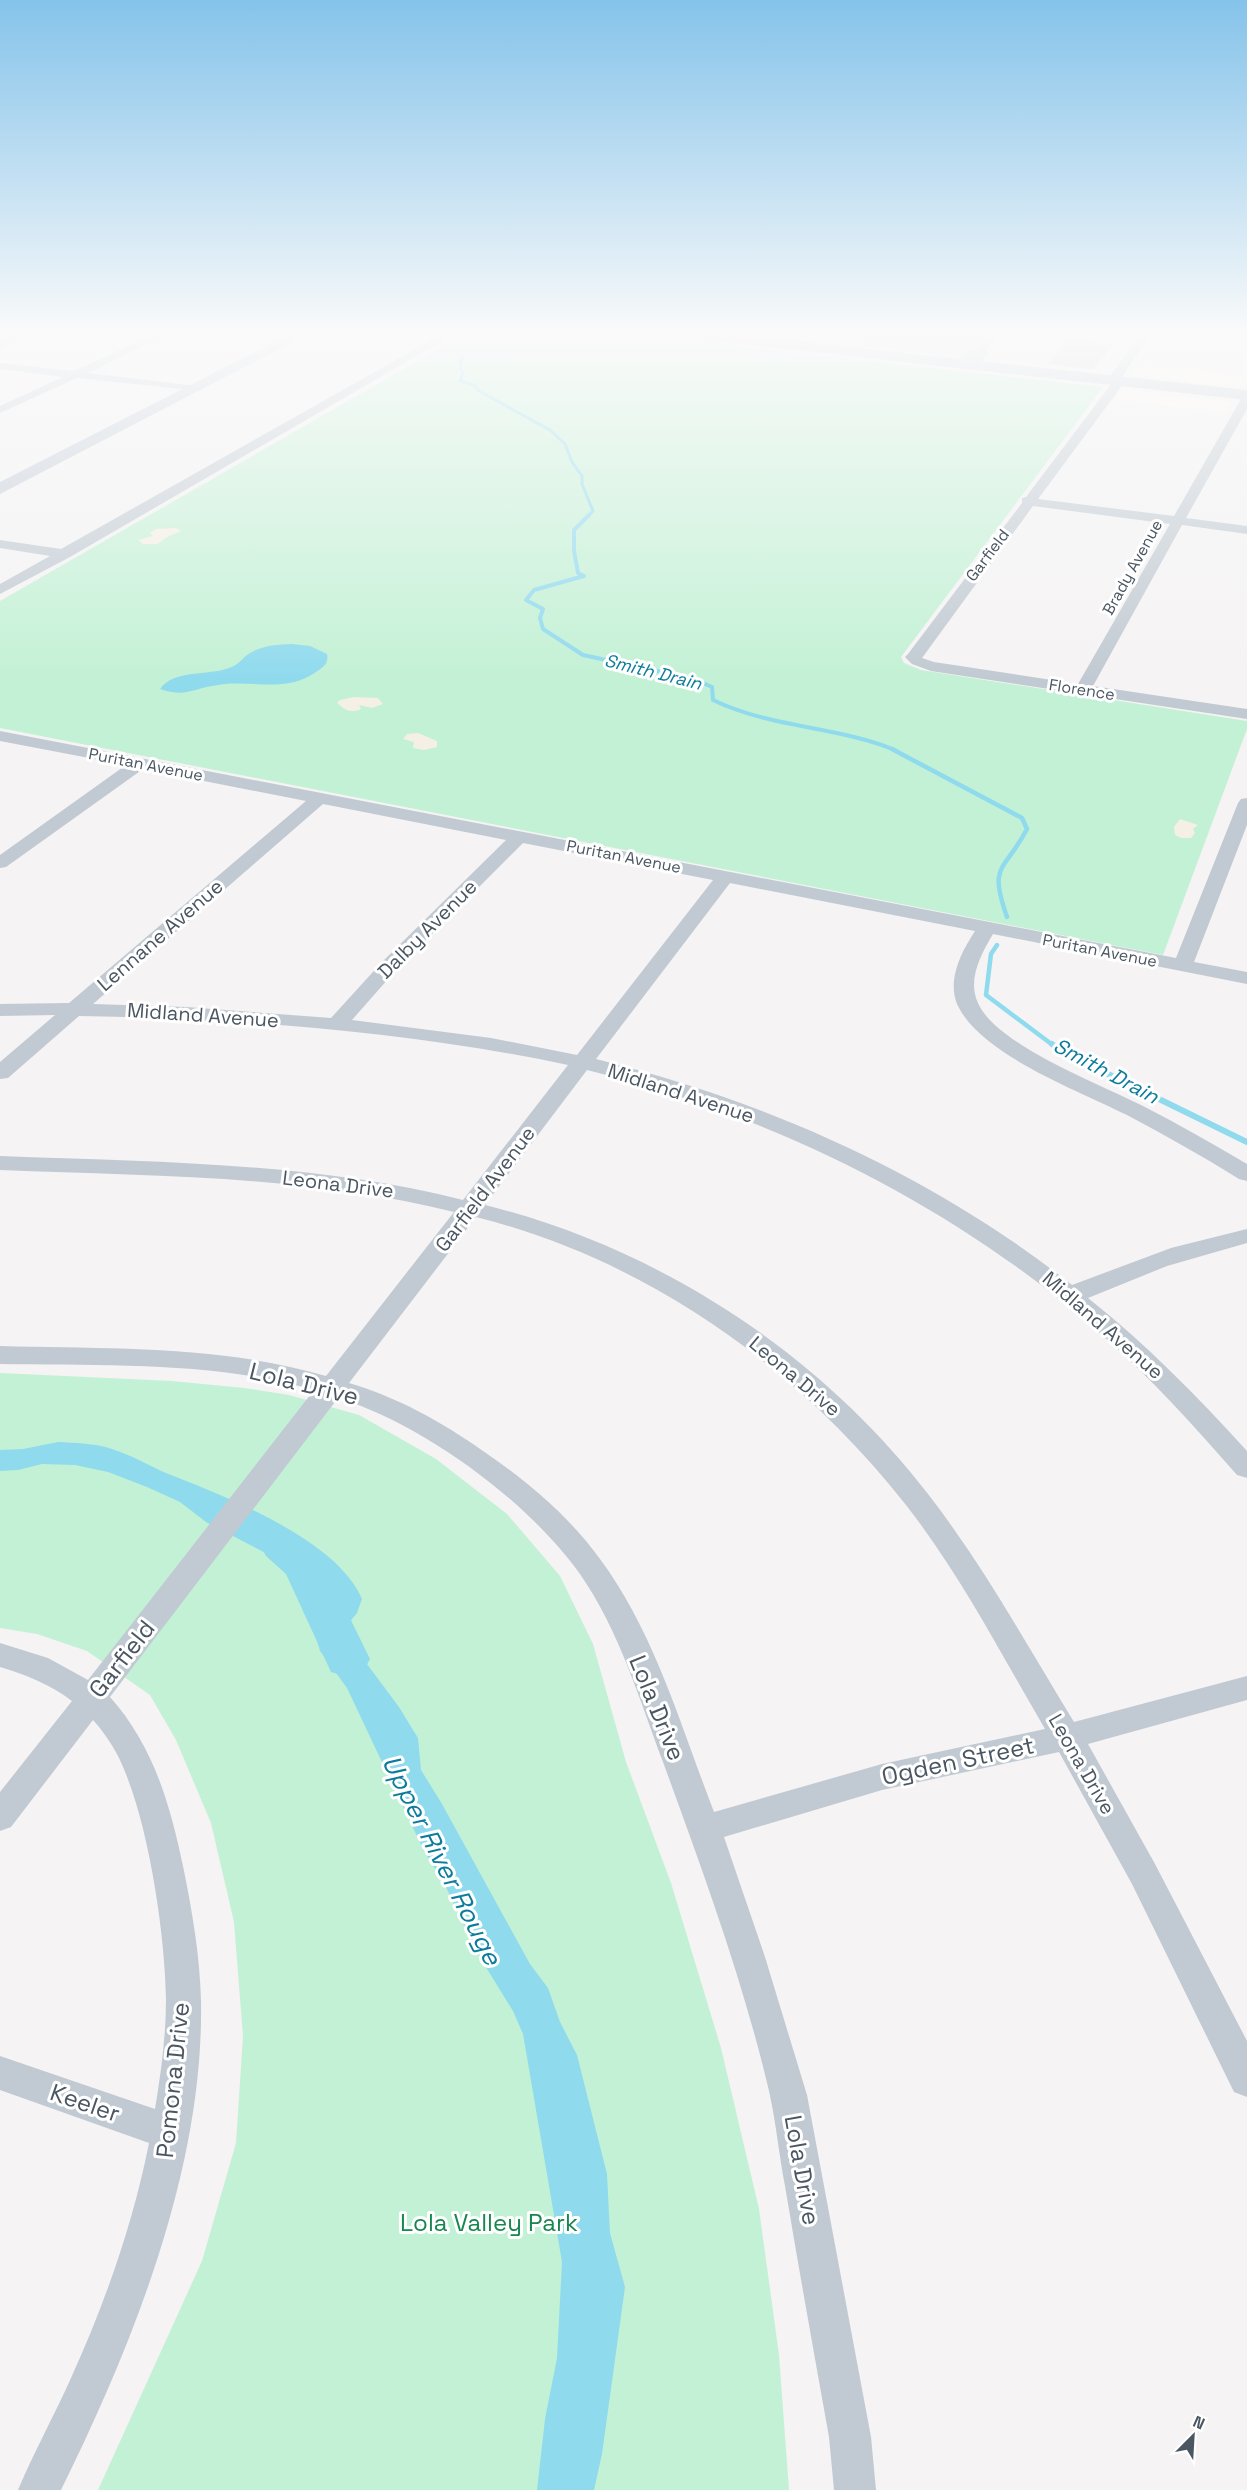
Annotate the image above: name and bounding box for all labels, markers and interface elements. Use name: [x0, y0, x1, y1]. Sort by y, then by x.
street label: Brady Avenue: [1098, 516, 1167, 619]
street label: Garfield: [961, 525, 1014, 586]
water label: Smith Drain: [602, 648, 705, 695]
street label: Florence: [1047, 674, 1116, 705]
street label: Puritan Avenue: [87, 743, 205, 786]
street label: Puritan Avenue: [565, 835, 683, 878]
street label: Lennane Avenue: [92, 873, 228, 997]
street label: Dalby Avenue: [372, 874, 482, 984]
street label: Puritan Avenue: [1041, 929, 1159, 972]
street label: Midland Avenue: [126, 997, 280, 1033]
water label: Smith Drain: [1049, 1032, 1165, 1110]
street label: Midland Avenue: [605, 1057, 757, 1129]
street label: Garfield Avenue: [429, 1121, 541, 1257]
street label: Leona Drive: [281, 1164, 395, 1204]
street label: Midland Avenue: [1037, 1265, 1169, 1385]
street label: Leona Drive: [744, 1330, 846, 1422]
street label: Lola Drive: [246, 1355, 362, 1412]
street label: Garfield: [82, 1614, 162, 1704]
street label: Lola Drive: [622, 1650, 693, 1765]
street label: Leona Drive: [1043, 1709, 1121, 1819]
street label: Ogden Street: [879, 1729, 1037, 1792]
water label: Upper River Rouge: [374, 1749, 510, 1972]
street label: Pomona Drive: [149, 2000, 196, 2159]
street label: Keeler: [46, 2076, 124, 2129]
street label: Lola Drive: [778, 2112, 827, 2227]
park label: Lola Valley Park: [400, 2207, 578, 2238]
north arrow: [1163, 2406, 1223, 2466]
text: N: [1190, 2411, 1208, 2435]

